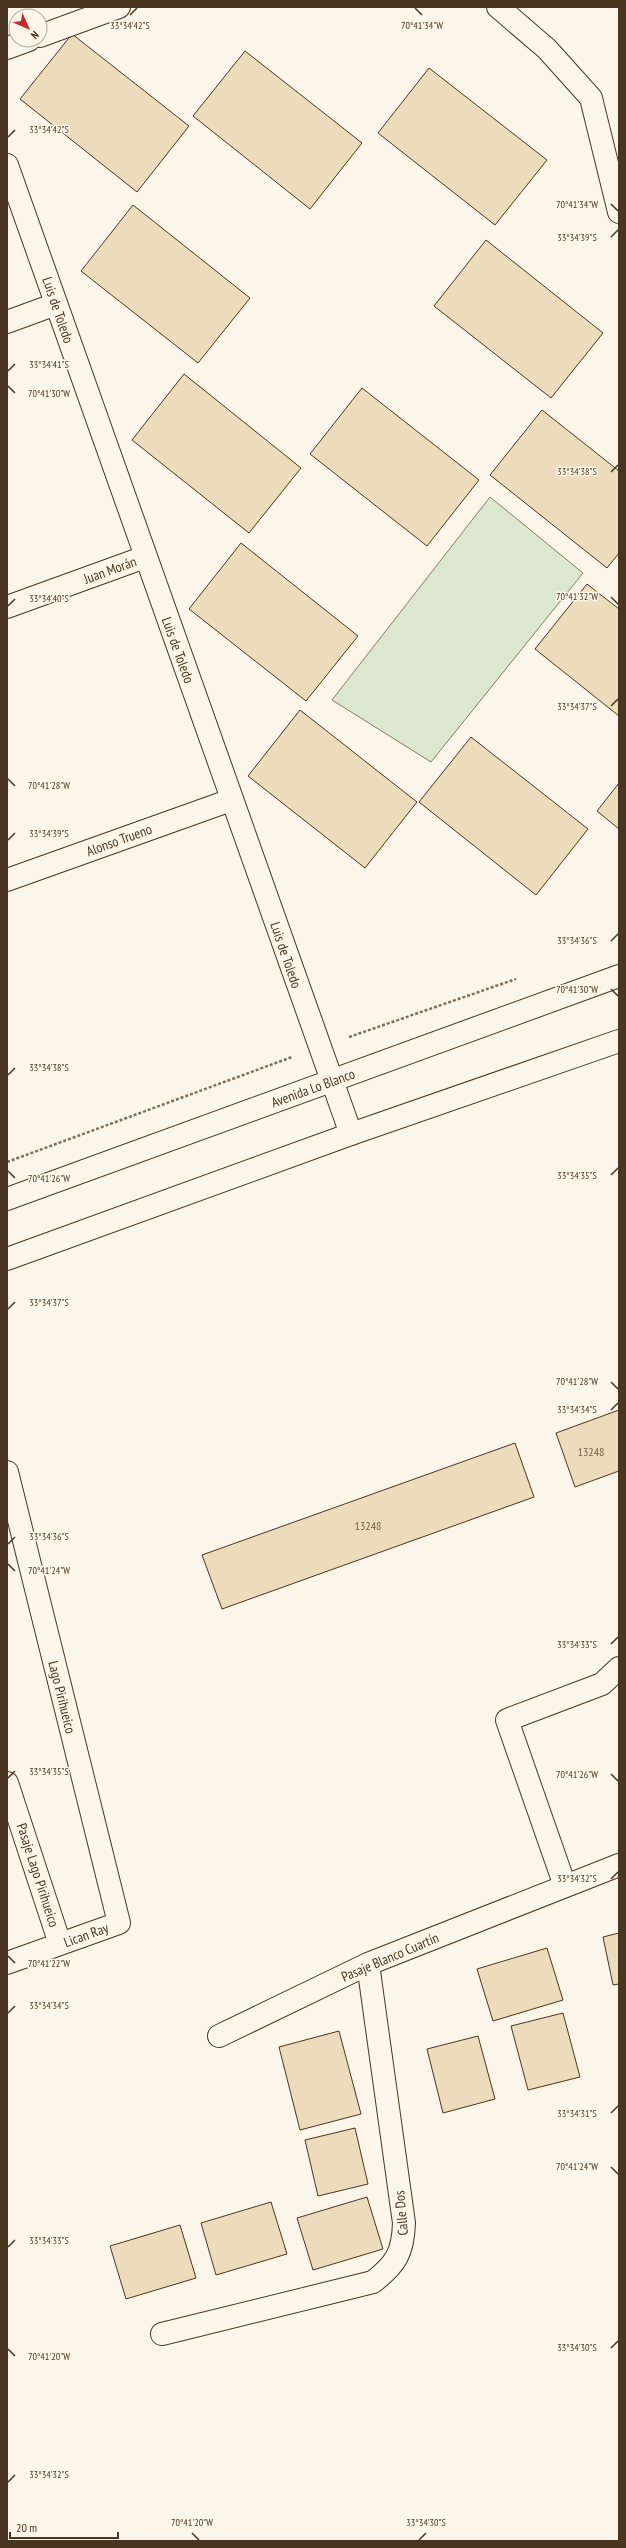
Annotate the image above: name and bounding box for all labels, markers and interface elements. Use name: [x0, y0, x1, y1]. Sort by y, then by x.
north arrow: [8, 8, 48, 48]
text: 33°34'42"S: [110, 19, 150, 32]
text: 70°41'34"W: [401, 19, 443, 32]
text: N: [28, 28, 42, 42]
text: 33°34'42"S: [29, 123, 69, 136]
text: 70°41'34"W: [556, 198, 598, 211]
text: 33°34'39"S: [557, 231, 597, 244]
street label: Luis de Toledo: [38, 274, 78, 346]
text: 33°34'41"S: [29, 358, 69, 371]
text: 70°41'30"W: [28, 387, 70, 400]
text: 33°34'38"S: [557, 465, 597, 478]
street label: Juan Morán: [80, 552, 139, 588]
text: 70°41'32"W: [556, 590, 598, 603]
text: 33°34'40"S: [29, 592, 69, 605]
street label: Luis de Toledo: [158, 615, 198, 685]
text: 33°34'37"S: [557, 700, 597, 713]
text: 70°41'28"W: [28, 779, 70, 792]
street label: Alonso Trueno: [84, 820, 154, 860]
text: 33°34'39"S: [29, 827, 69, 840]
street label: Luis de Toledo: [266, 919, 306, 991]
text: 33°34'36"S: [557, 934, 597, 947]
text: 70°41'30"W: [556, 983, 598, 996]
text: 33°34'38"S: [29, 1061, 69, 1074]
street label: Avenida Lo Blanco: [269, 1065, 357, 1111]
text: 33°34'35"S: [557, 1169, 597, 1182]
text: 70°41'26"W: [28, 1172, 70, 1185]
text: 33°34'37"S: [29, 1296, 69, 1309]
text: 70°41'28"W: [556, 1375, 598, 1388]
text: 33°34'34"S: [557, 1403, 597, 1416]
house number: 13248: [577, 1444, 605, 1459]
house number: 13248: [354, 1518, 382, 1533]
text: 33°34'36"S: [29, 1530, 69, 1543]
text: 70°41'24"W: [28, 1564, 70, 1577]
text: 33°34'33"S: [557, 1638, 597, 1651]
street label: Lago Pirihueico: [44, 1659, 80, 1735]
text: 33°34'35"S: [29, 1765, 69, 1778]
text: 70°41'26"W: [556, 1768, 598, 1781]
street label: Pasaje Lago Pirihueico: [13, 1821, 63, 1929]
text: 33°34'32"S: [557, 1872, 597, 1885]
street label: Lican Ray: [61, 1918, 111, 1951]
street label: Pasaje Blanco Cuartín: [339, 1928, 441, 1986]
text: 70°41'22"W: [28, 1957, 70, 1970]
text: 33°34'34"S: [29, 1999, 69, 2012]
text: 33°34'31"S: [557, 2107, 597, 2120]
text: 70°41'24"W: [556, 2160, 598, 2173]
street label: Calle Dos: [390, 2189, 412, 2236]
text: 33°34'33"S: [29, 2234, 69, 2247]
text: 33°34'30"S: [557, 2341, 597, 2354]
text: 70°41'20"W: [28, 2350, 70, 2363]
text: 33°34'32"S: [29, 2468, 69, 2481]
scale bar: [10, 2514, 118, 2540]
text: 70°41'20"W: [171, 2516, 213, 2529]
text: 33°34'30"S: [406, 2516, 446, 2529]
text: 20 m: [16, 2520, 37, 2535]

